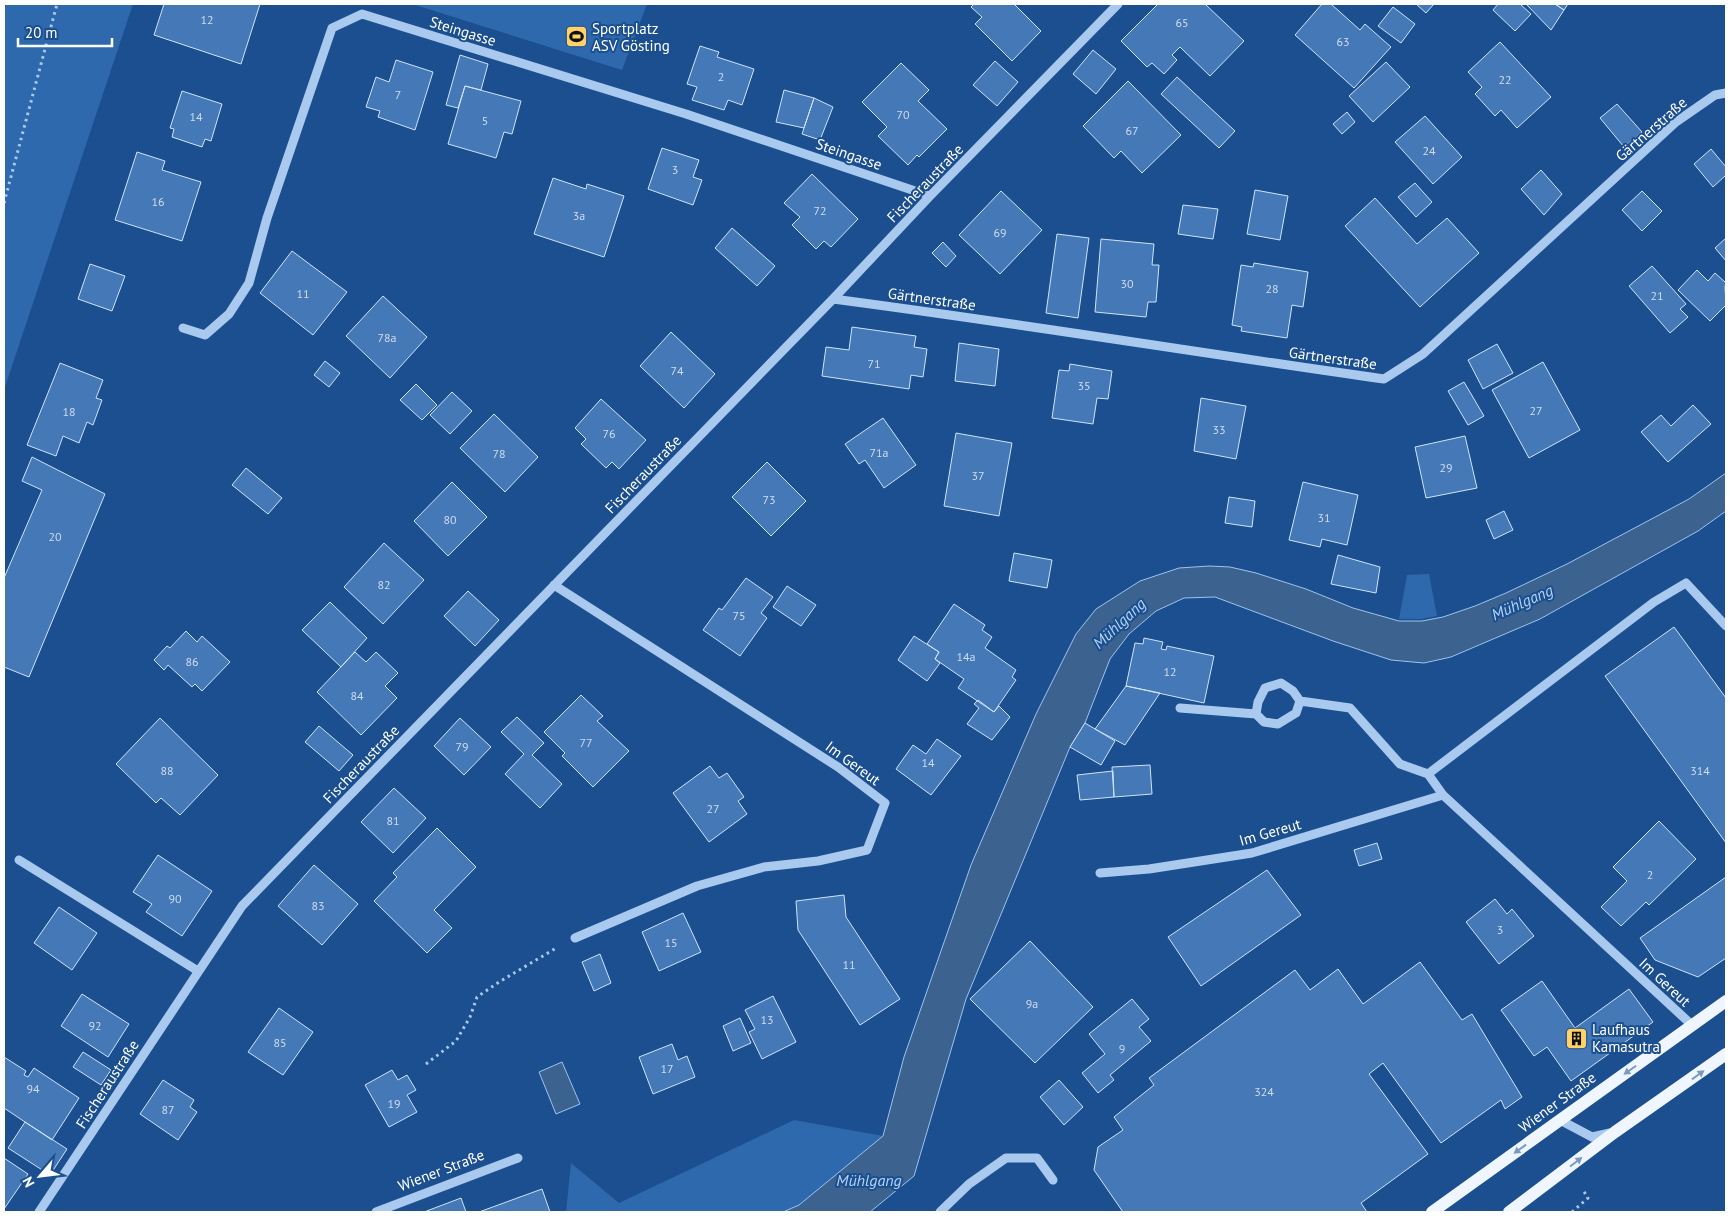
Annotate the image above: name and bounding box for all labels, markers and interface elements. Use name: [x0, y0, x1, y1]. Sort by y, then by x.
house number: 12: [200, 12, 214, 27]
street label: Steingasse: [427, 12, 499, 50]
scale bar: [18, 15, 111, 47]
house number: 65: [1175, 15, 1189, 30]
place label: Sportplatz ASV Gösting: [592, 19, 670, 55]
text: 20 m: [25, 23, 58, 42]
sports icon: Sportplatz ASV Gösting: [564, 25, 588, 49]
house number: 63: [1336, 34, 1350, 49]
house number: 2: [718, 69, 724, 84]
house number: 22: [1498, 72, 1512, 87]
house number: 7: [395, 87, 401, 102]
street label: Gärtnerstraße: [1611, 93, 1691, 165]
house number: 70: [896, 107, 910, 122]
house number: 14: [189, 109, 203, 124]
house number: 5: [482, 113, 488, 128]
house number: 67: [1125, 123, 1139, 138]
street label: Steingasse: [814, 134, 884, 174]
street label: Fischeraustraße: [883, 140, 967, 226]
house number: 24: [1422, 143, 1436, 158]
house number: 3: [672, 162, 678, 177]
house number: 16: [151, 194, 165, 209]
house number: 72: [813, 203, 827, 218]
house number: 3a: [573, 208, 585, 223]
house number: 69: [993, 225, 1007, 240]
house number: 30: [1120, 276, 1134, 291]
house number: 28: [1265, 281, 1279, 296]
street label: Gärtnerstraße: [887, 283, 977, 315]
house number: 11: [296, 286, 310, 301]
house number: 21: [1650, 288, 1664, 303]
house number: 78a: [377, 330, 397, 345]
street label: Gärtnerstraße: [1288, 342, 1378, 374]
house number: 71: [867, 356, 881, 371]
house number: 74: [670, 363, 684, 378]
house number: 35: [1077, 378, 1091, 393]
house number: 27: [1529, 403, 1543, 418]
house number: 18: [62, 404, 76, 419]
house number: 33: [1212, 422, 1226, 437]
house number: 76: [602, 426, 616, 441]
street label: Fischeraustraße: [601, 431, 685, 517]
house number: 71a: [869, 445, 889, 460]
house number: 78: [492, 446, 506, 461]
house number: 29: [1439, 460, 1453, 475]
house number: 37: [971, 468, 985, 483]
house number: 73: [762, 492, 776, 507]
house number: 31: [1317, 510, 1331, 525]
house number: 80: [443, 512, 457, 527]
house number: 20: [48, 529, 62, 544]
house number: 82: [377, 577, 391, 592]
water label: Mühlgang: [1488, 580, 1556, 624]
water label: Mühlgang: [1088, 593, 1150, 653]
house number: 75: [732, 608, 746, 623]
house number: 14a: [956, 649, 976, 664]
house number: 86: [185, 654, 199, 669]
house number: 12: [1163, 664, 1177, 679]
house number: 84: [350, 688, 364, 703]
street label: Fischeraustraße: [319, 721, 403, 807]
house number: 77: [579, 735, 593, 750]
street label: Im Gereut: [822, 737, 884, 789]
house number: 79: [455, 739, 469, 754]
house number: 14: [921, 755, 935, 770]
house number: 88: [160, 763, 174, 778]
house number: 314: [1690, 763, 1710, 778]
house number: 27: [706, 801, 720, 816]
house number: 81: [386, 813, 400, 828]
street label: Im Gereut: [1237, 814, 1303, 850]
house number: 2: [1647, 867, 1653, 882]
house number: 90: [168, 891, 182, 906]
house number: 83: [311, 898, 325, 913]
house number: 3: [1497, 922, 1503, 937]
house number: 15: [664, 935, 678, 950]
street label: Im Gereut: [1635, 953, 1695, 1011]
house number: 11: [842, 957, 856, 972]
house number: 9a: [1026, 996, 1038, 1011]
house number: 13: [760, 1012, 774, 1027]
house number: 92: [88, 1018, 102, 1033]
place label: Laufhaus Kamasutra: [1592, 1020, 1660, 1056]
building icon: Laufhaus Kamasutra: [1564, 1026, 1588, 1050]
house number: 85: [273, 1035, 287, 1050]
street label: Fischeraustraße: [71, 1036, 143, 1132]
house number: 9: [1119, 1041, 1125, 1056]
house number: 17: [660, 1061, 674, 1076]
one-way arrow: [1623, 1065, 1637, 1075]
street label: Wiener Straße: [1515, 1068, 1599, 1136]
one-way arrow: [1691, 1070, 1705, 1080]
house number: 94: [26, 1081, 40, 1096]
house number: 324: [1254, 1084, 1274, 1099]
house number: 19: [387, 1096, 401, 1111]
house number: 87: [161, 1102, 175, 1117]
one-way arrow: [1514, 1143, 1527, 1154]
street label: Wiener Straße: [395, 1145, 487, 1195]
north arrow: [15, 1151, 65, 1201]
one-way arrow: [1569, 1157, 1583, 1167]
water label: Mühlgang: [836, 1170, 902, 1190]
text: N: [18, 1174, 39, 1190]

